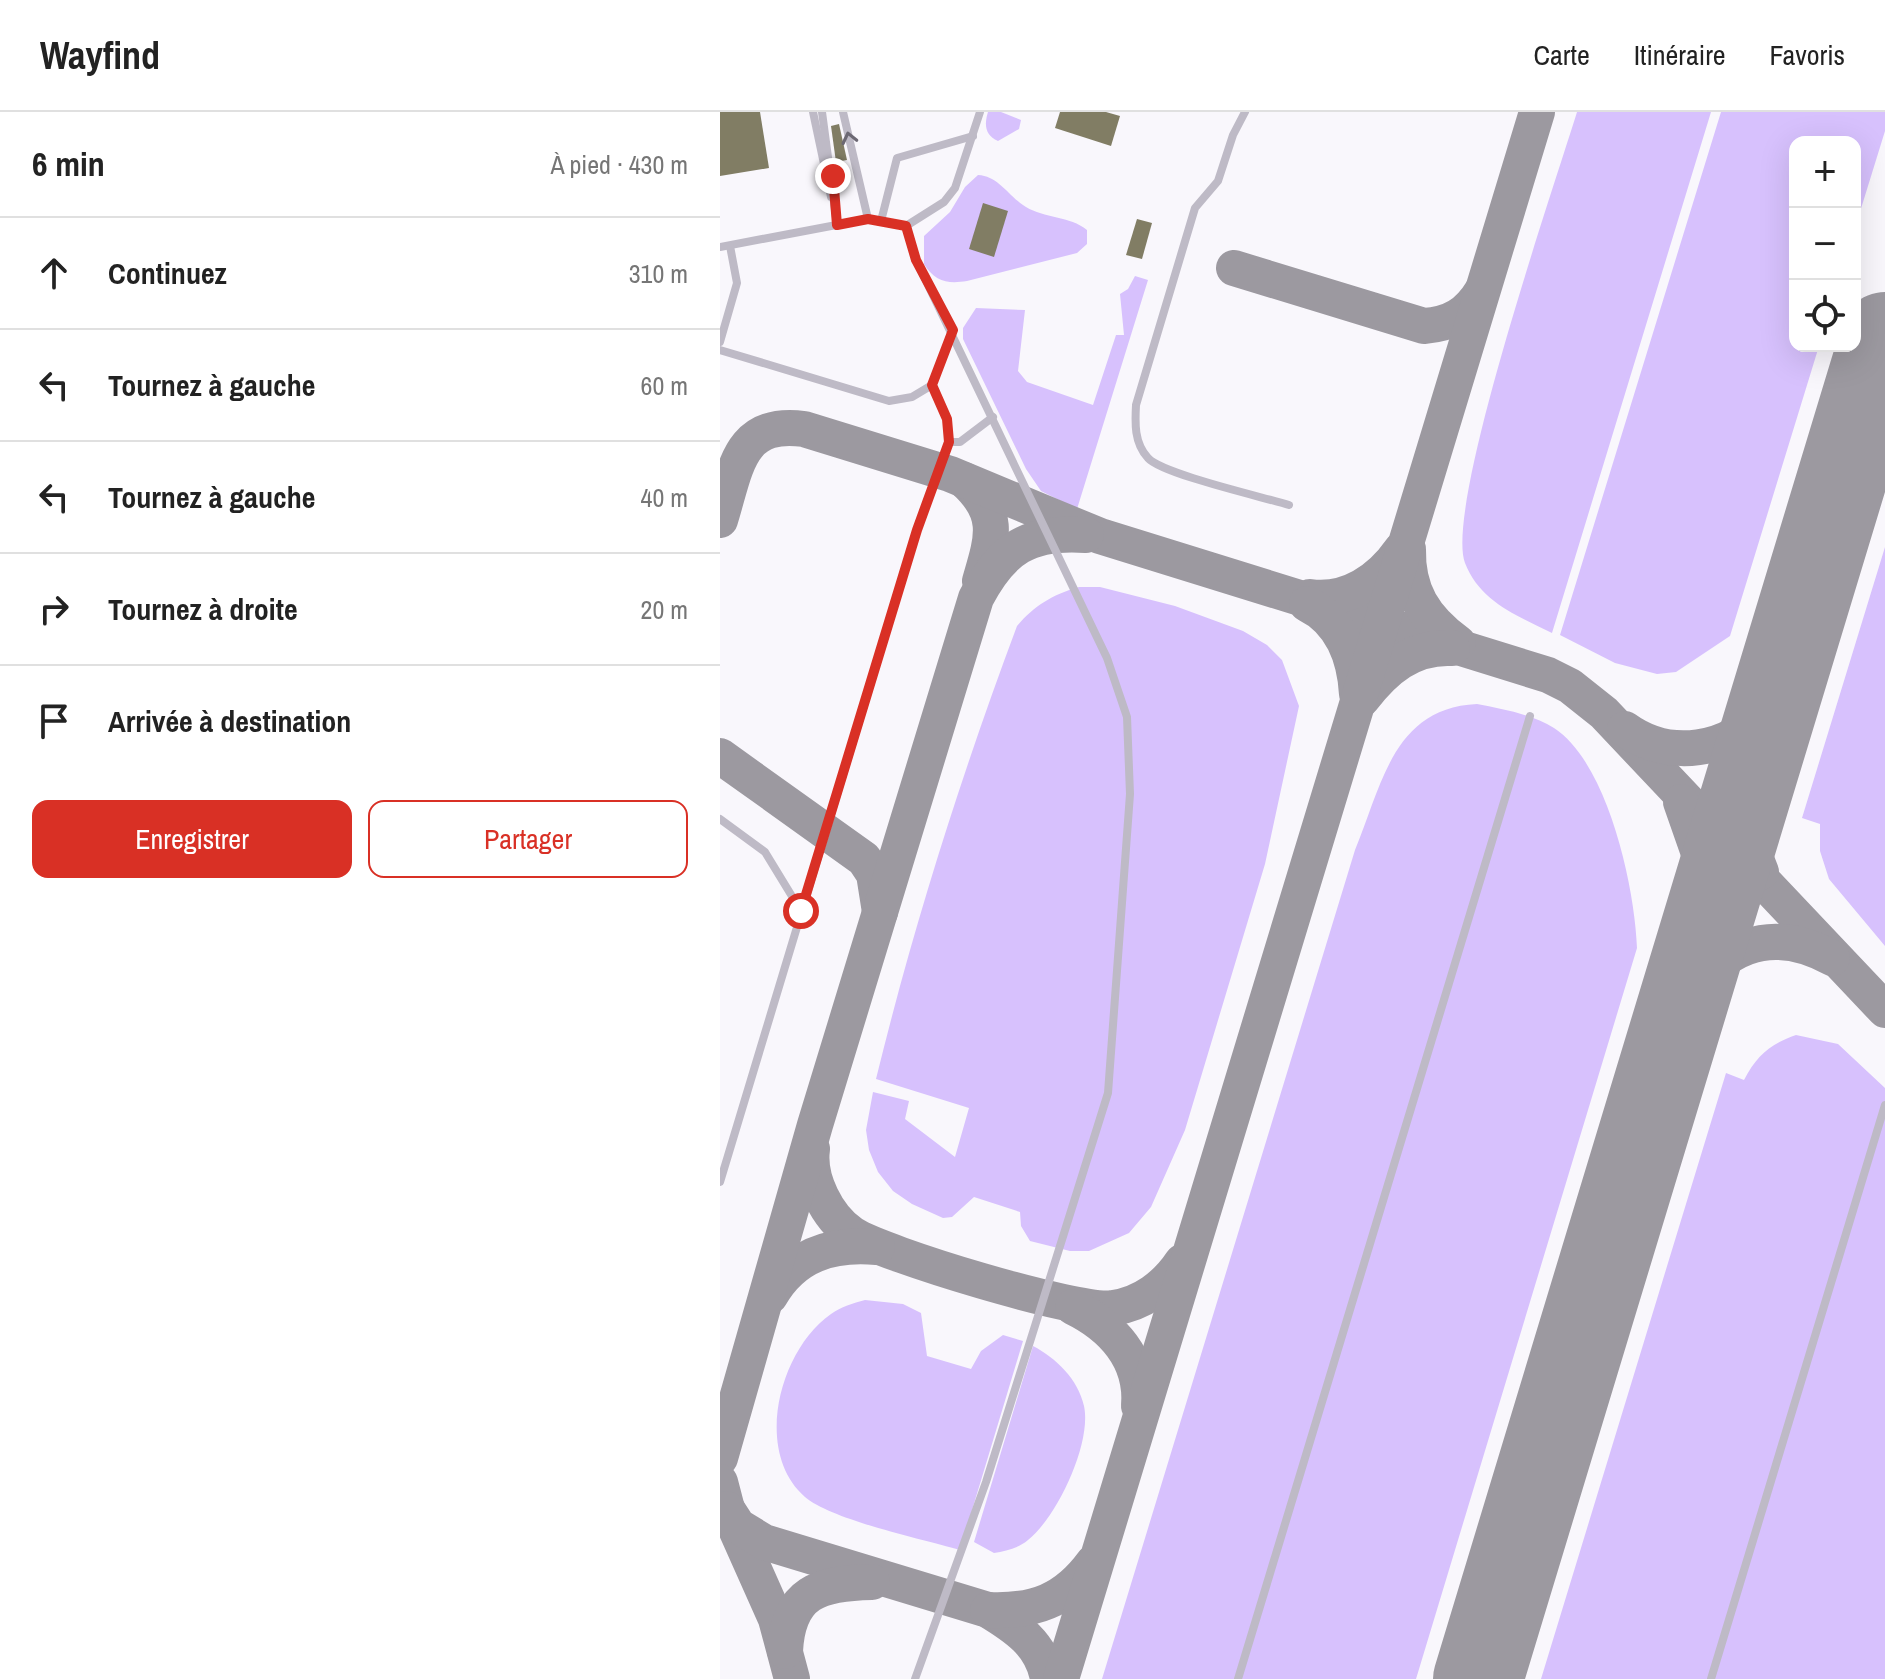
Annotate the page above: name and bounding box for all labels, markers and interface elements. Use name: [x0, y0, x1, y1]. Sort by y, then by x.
text: Wayfind: [40, 30, 160, 81]
text: Carte: [1534, 36, 1590, 74]
text: Itinéraire: [1634, 36, 1726, 74]
text: Favoris: [1770, 36, 1845, 74]
one-way arrow: [841, 132, 858, 145]
map controls: [1789, 136, 1861, 352]
button: +: [1789, 136, 1861, 208]
text: 6 min: [32, 141, 105, 187]
text: À pied · 430 m: [550, 147, 688, 182]
route end: [815, 158, 851, 194]
button: −: [1789, 208, 1861, 280]
icon: ahead: [32, 251, 76, 295]
text: Continuez: [108, 253, 227, 293]
text: 310 m: [629, 256, 688, 291]
button: locate: [1789, 280, 1861, 352]
icon: left: [32, 363, 76, 407]
text: Tournez à gauche: [108, 365, 315, 405]
text: 60 m: [641, 368, 688, 403]
icon: left: [32, 475, 76, 519]
text: Tournez à gauche: [108, 477, 315, 517]
text: 40 m: [641, 480, 688, 515]
icon: right: [32, 587, 76, 631]
text: Tournez à droite: [108, 589, 298, 629]
text: 20 m: [641, 592, 688, 627]
icon: arrive: [32, 699, 76, 743]
text: Arrivée à destination: [108, 701, 351, 741]
button: Enregistrer: [32, 800, 352, 878]
button: Partager: [368, 800, 688, 878]
route start: [783, 893, 819, 929]

